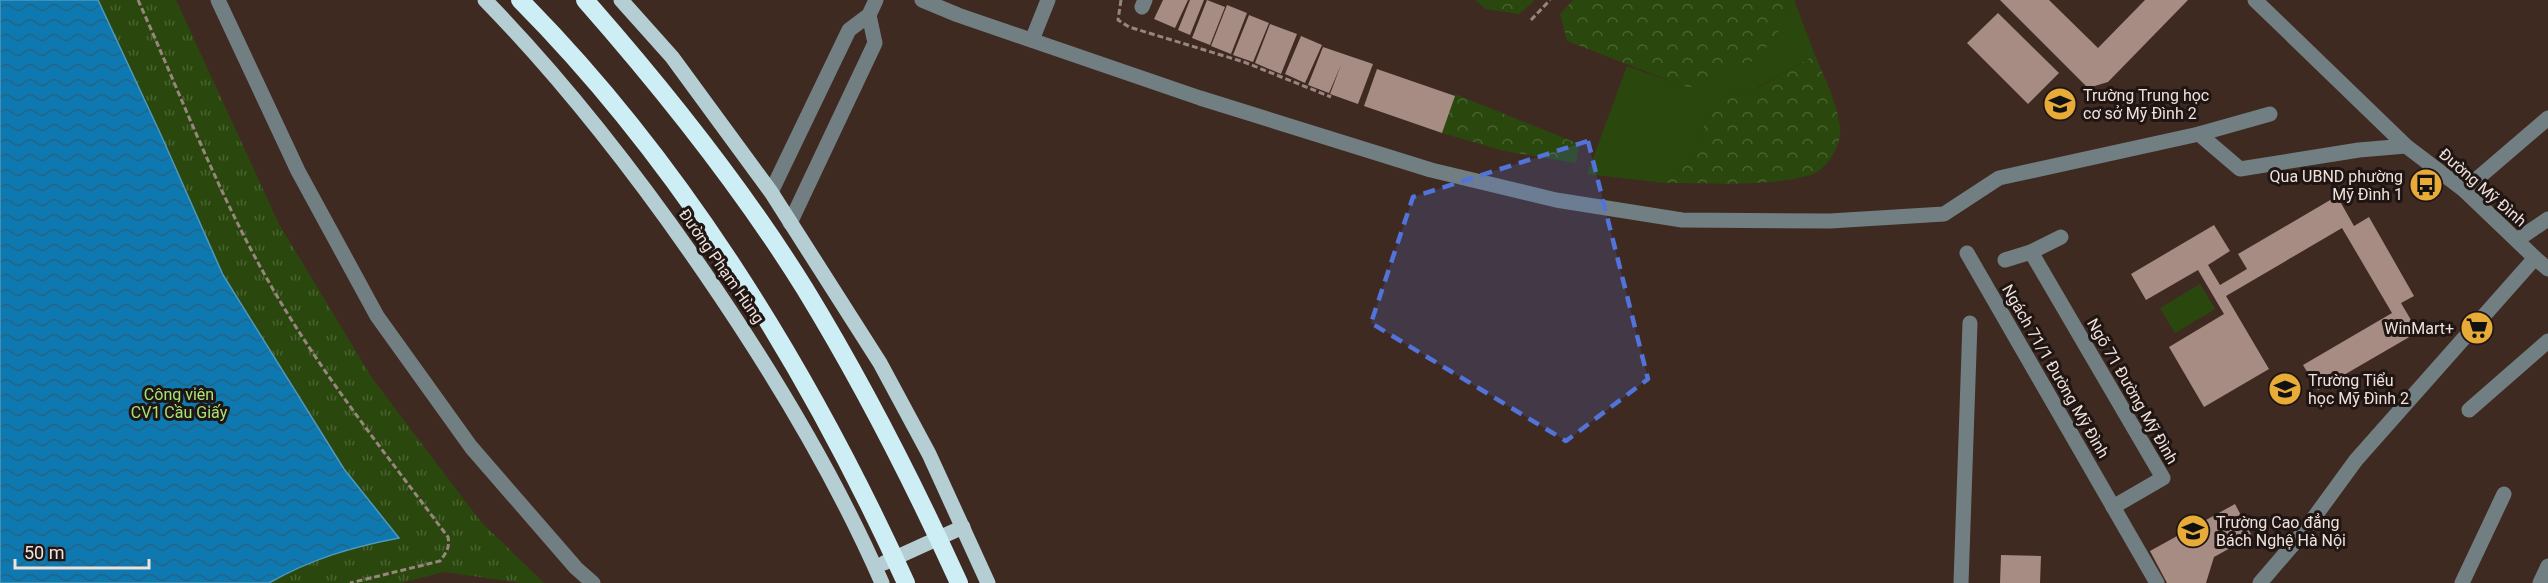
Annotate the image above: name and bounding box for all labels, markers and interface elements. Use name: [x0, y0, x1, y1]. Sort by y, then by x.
school or university icon: Trường Trung học cơ sở Mỹ Đình 2: [2042, 86, 2078, 122]
place label: Trường Trung học cơ sở Mỹ Đình 2: [2083, 86, 2209, 123]
street label: Đường Mỹ Đình: [2435, 144, 2530, 230]
place label: Qua UBND phường Mỹ Đình 1: [2270, 167, 2403, 204]
bus stop icon: Qua UBND phường Mỹ Đình 1: [2408, 167, 2444, 203]
street label: Đường Phạm Hùng: [675, 205, 768, 327]
street label: Ngách 71/1 Đường Mỹ Đình: [1998, 281, 2113, 461]
supermarket icon: WinMart+: [2459, 310, 2495, 346]
street label: Ngõ 71 Đường Mỹ Đình: [2083, 315, 2182, 467]
place label: WinMart+: [2384, 319, 2454, 338]
school or university icon: Trường Tiểu học Mỹ Đình 2: [2267, 371, 2303, 407]
place label: Trường Tiểu học Mỹ Đình 2: [2308, 371, 2409, 408]
park label: Công viên CV1 Cầu Giấy: [131, 385, 228, 422]
school or university icon: Trường Cao đẳng Bách Nghệ Hà Nội: [2175, 513, 2211, 549]
place label: Trường Cao đẳng Bách Nghệ Hà Nội: [2216, 513, 2346, 550]
scale bar: [15, 532, 148, 570]
text: 50 m: [24, 542, 64, 563]

